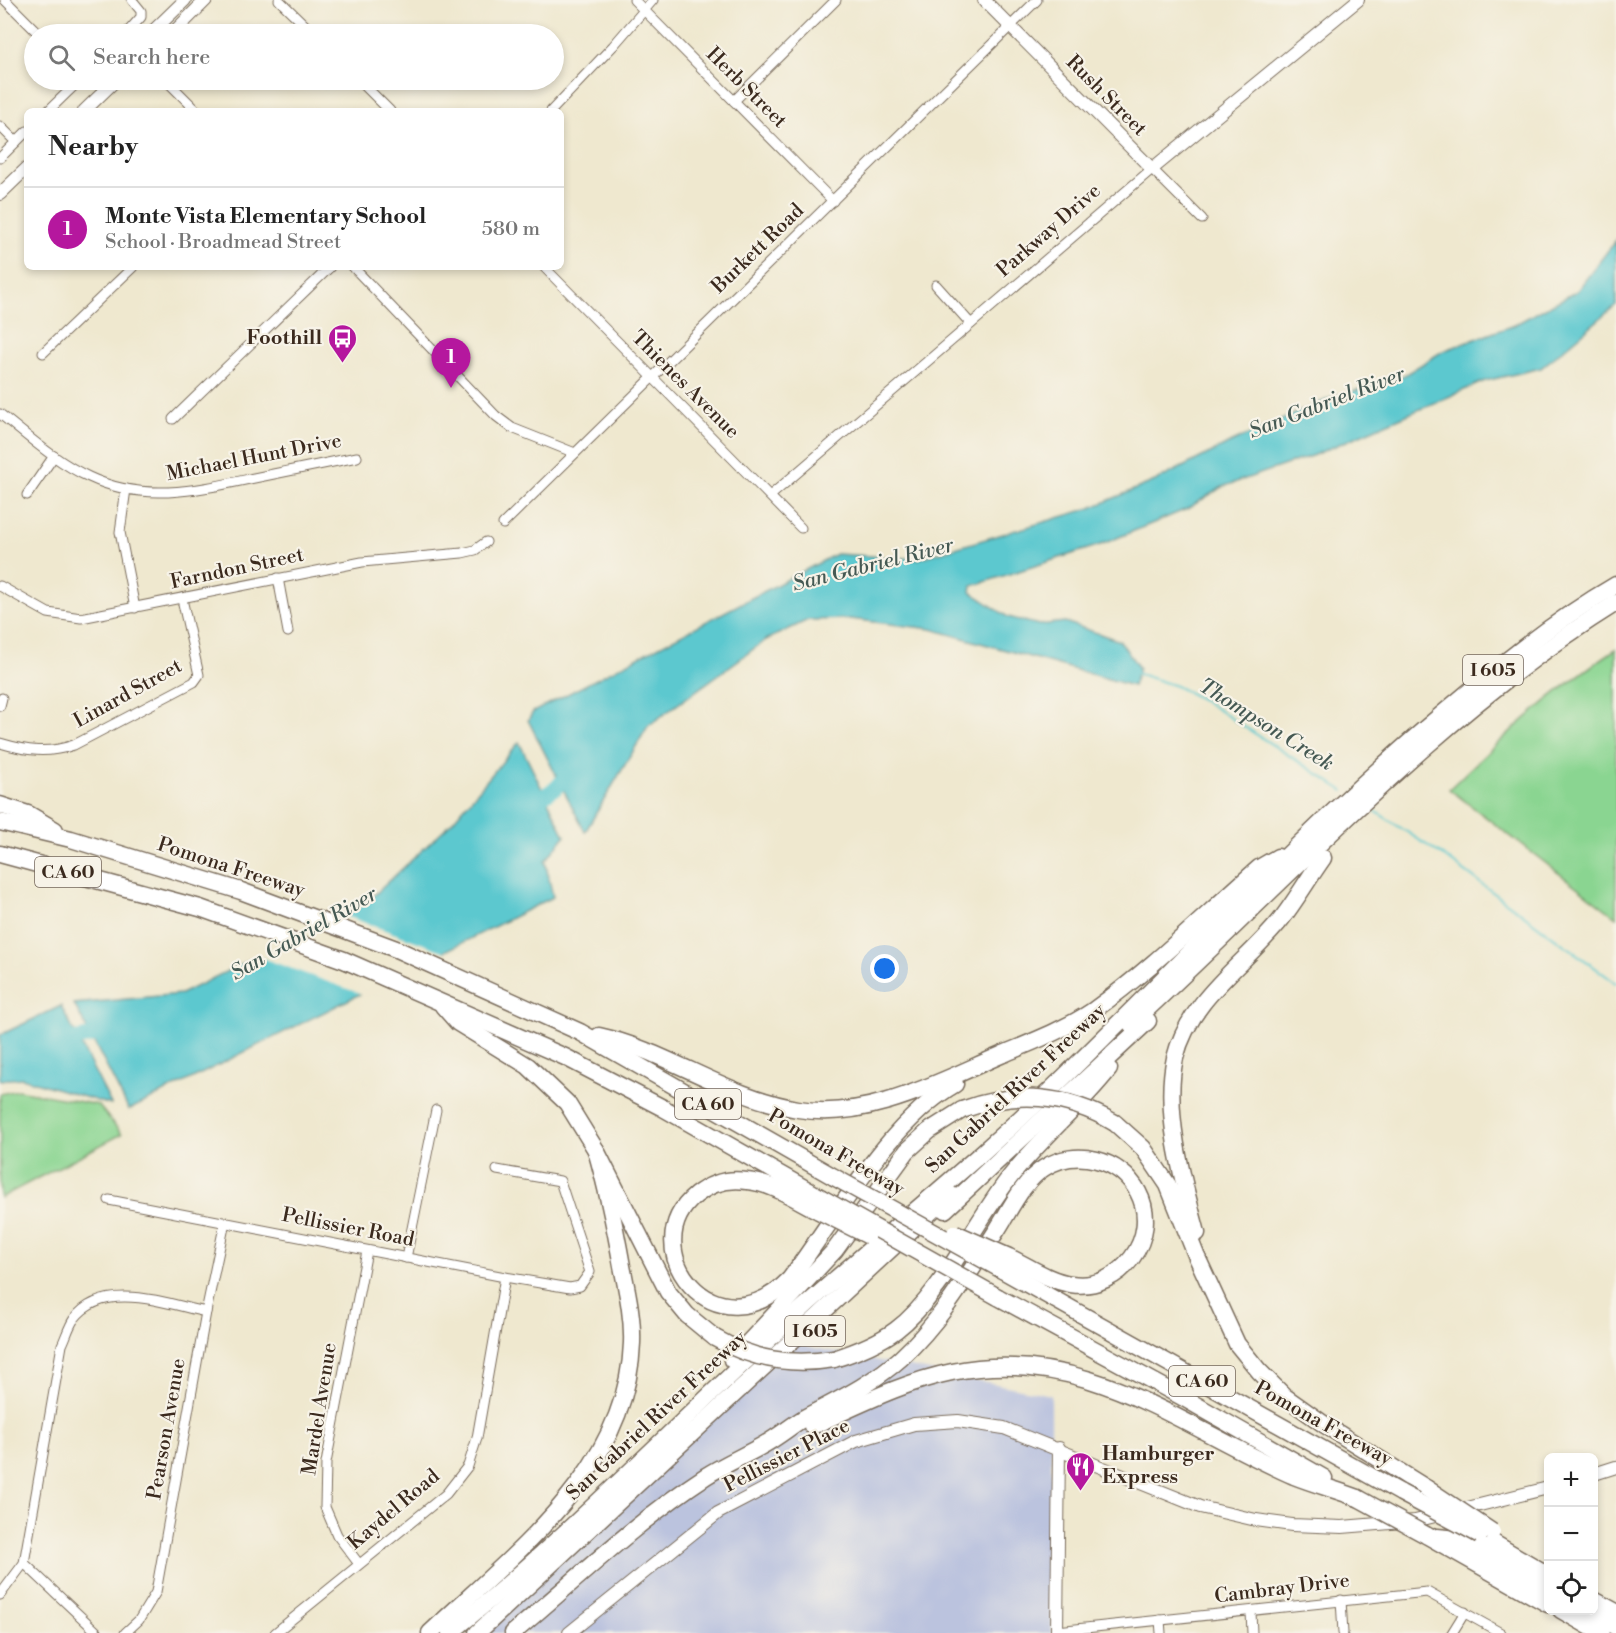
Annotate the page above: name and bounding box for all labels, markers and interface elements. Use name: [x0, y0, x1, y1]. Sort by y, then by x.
search box: [24, 24, 564, 90]
icon: search: [45, 41, 78, 74]
street label: Herb Street: [700, 42, 792, 134]
text: Search here: [93, 44, 210, 71]
street label: Rush Street: [1060, 50, 1152, 142]
text: Nearby: [48, 131, 138, 163]
street label: Parkway Drive: [992, 179, 1106, 283]
street label: Burkett Road: [706, 198, 810, 300]
text: Monte Vista Elementary School: [105, 203, 426, 230]
text: 1: [63, 217, 72, 242]
text: 580 m: [482, 217, 540, 242]
text: School · Broadmead Street: [105, 230, 341, 255]
bus stop icon: Foothill: [327, 322, 359, 364]
place label: Foothill: [247, 326, 322, 351]
street label: Thienes Avenue: [626, 326, 744, 444]
pin: 1: [432, 338, 470, 388]
water label: San Gabriel River: [1245, 361, 1410, 445]
street label: Michael Hunt Drive: [164, 429, 344, 487]
water label: San Gabriel River: [790, 532, 957, 598]
street label: Farndon Street: [168, 543, 306, 595]
street label: Linard Street: [69, 654, 187, 734]
road number: I 605: [1463, 655, 1523, 685]
water label: Thompson Creek: [1194, 673, 1338, 777]
street label: Pomona Freeway: [154, 832, 308, 904]
road number: CA 60: [35, 857, 101, 887]
water label: San Gabriel River: [226, 881, 383, 987]
your location: [870, 954, 899, 983]
street label: San Gabriel River Freeway: [921, 999, 1112, 1179]
road number: CA 60: [675, 1089, 741, 1119]
street label: Pomona Freeway: [763, 1104, 909, 1202]
street label: Pellissier Road: [280, 1203, 417, 1253]
road number: I 605: [785, 1316, 845, 1346]
street label: San Gabriel River Freeway: [562, 1326, 753, 1506]
street label: Mardel Avenue: [297, 1341, 343, 1477]
street label: Pearson Avenue: [142, 1356, 192, 1502]
road number: CA 60: [1169, 1366, 1235, 1396]
street label: Pomona Freeway: [1250, 1376, 1396, 1472]
street label: Pellissier Place: [720, 1414, 854, 1498]
place label: Hamburger Express: [1102, 1442, 1215, 1490]
restaurant icon: Hamburger Express: [1065, 1450, 1097, 1492]
map controls: [1544, 1453, 1598, 1615]
button: +: [1544, 1453, 1598, 1507]
street label: Kaydel Road: [343, 1464, 446, 1556]
button: −: [1544, 1507, 1598, 1561]
button: locate: [1544, 1561, 1598, 1615]
street label: Cambray Drive: [1213, 1568, 1351, 1610]

